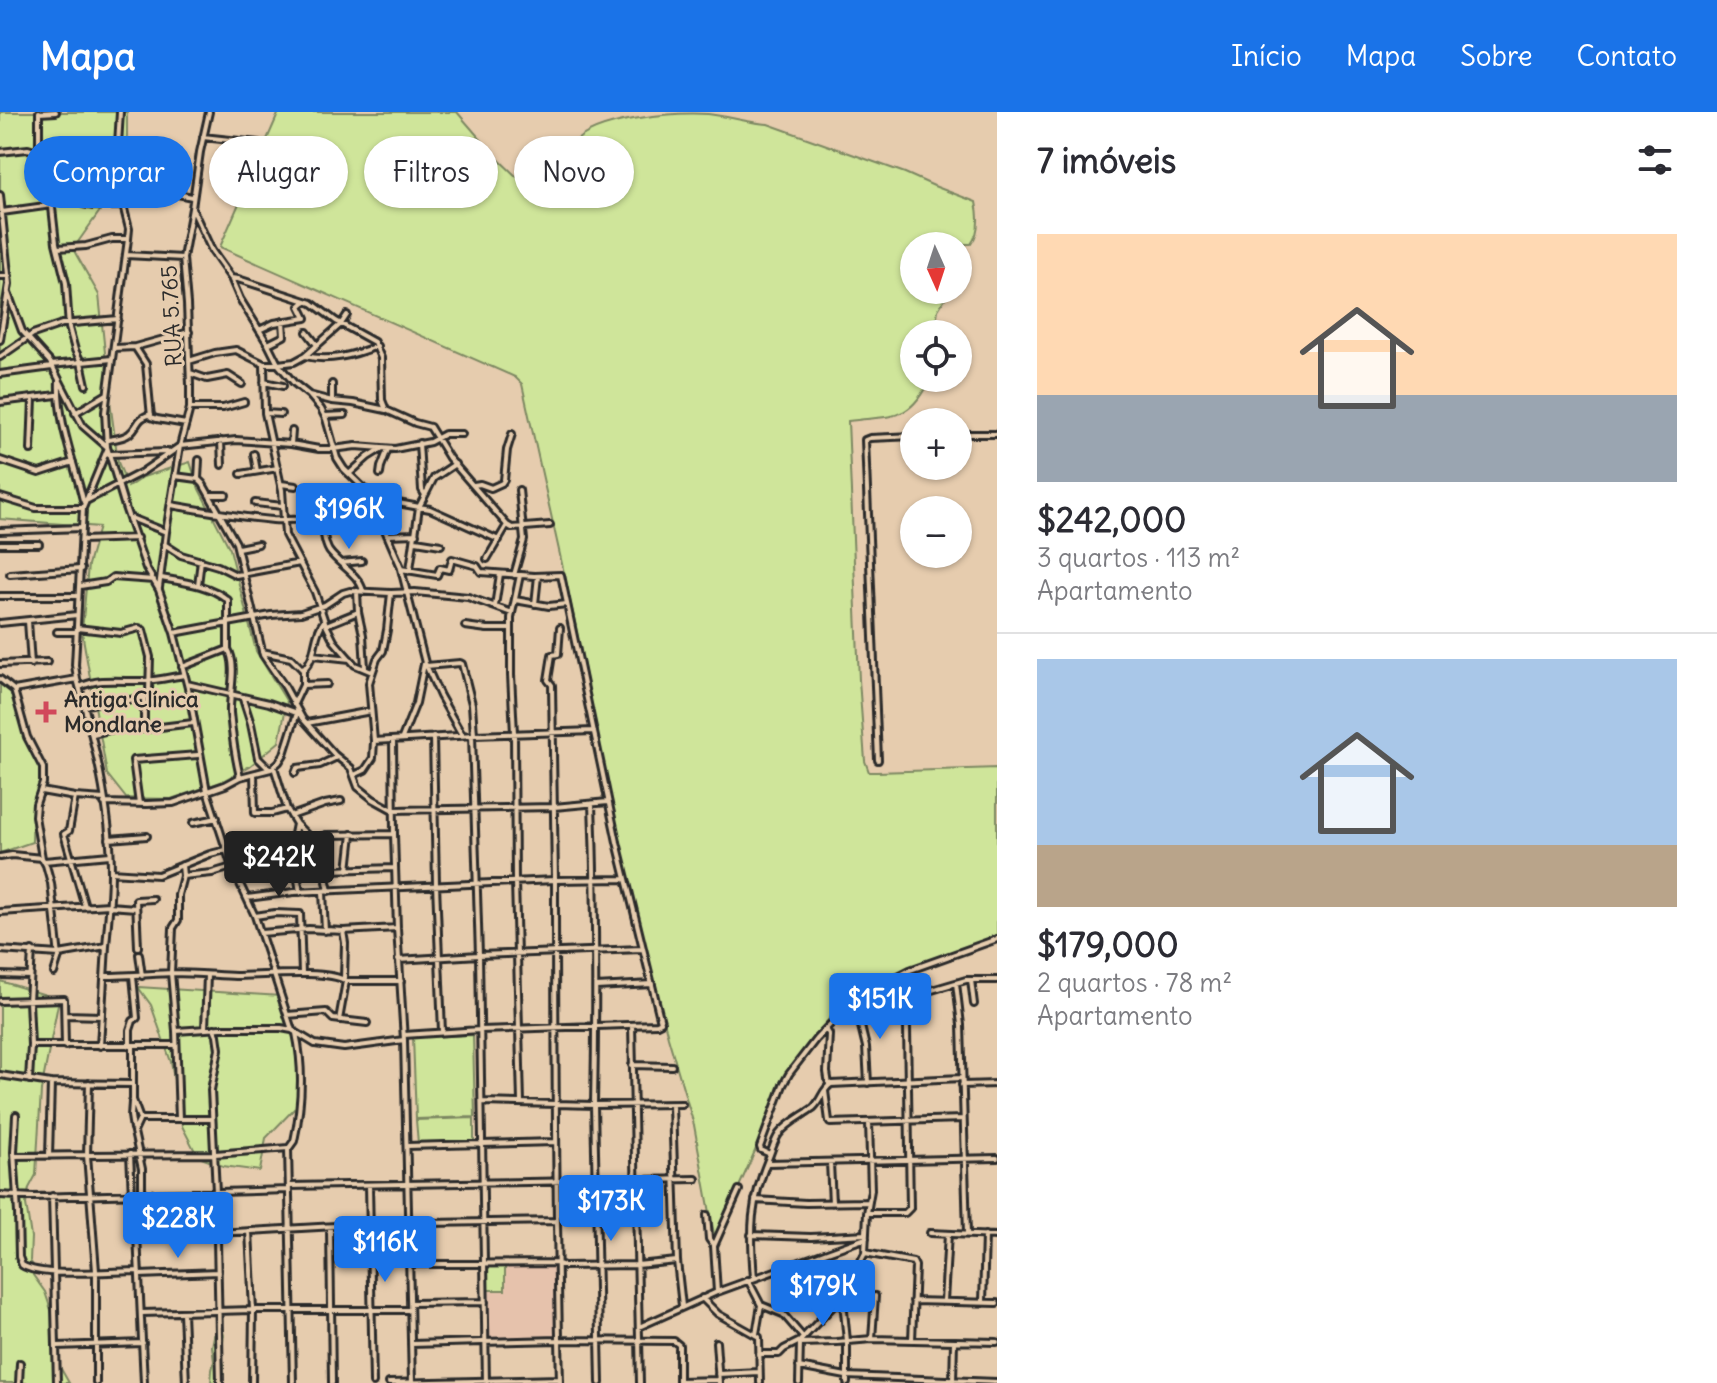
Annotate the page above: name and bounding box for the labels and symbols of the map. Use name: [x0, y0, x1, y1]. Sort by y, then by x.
north arrow: [900, 232, 972, 304]
street label: RUA 5.765: [154, 265, 188, 367]
pin: $196K: [293, 483, 405, 551]
place label: Antiga Clínica Mondlane: [64, 685, 199, 738]
marker: Antiga Clínica Mondlane: [35, 701, 57, 723]
pin: $242K: [223, 831, 335, 899]
pin: $151K: [824, 973, 936, 1041]
pin: $173K: [555, 1175, 667, 1243]
pin: $228K: [122, 1192, 234, 1260]
pin: $116K: [329, 1216, 441, 1284]
pin: $179K: [767, 1260, 879, 1328]

